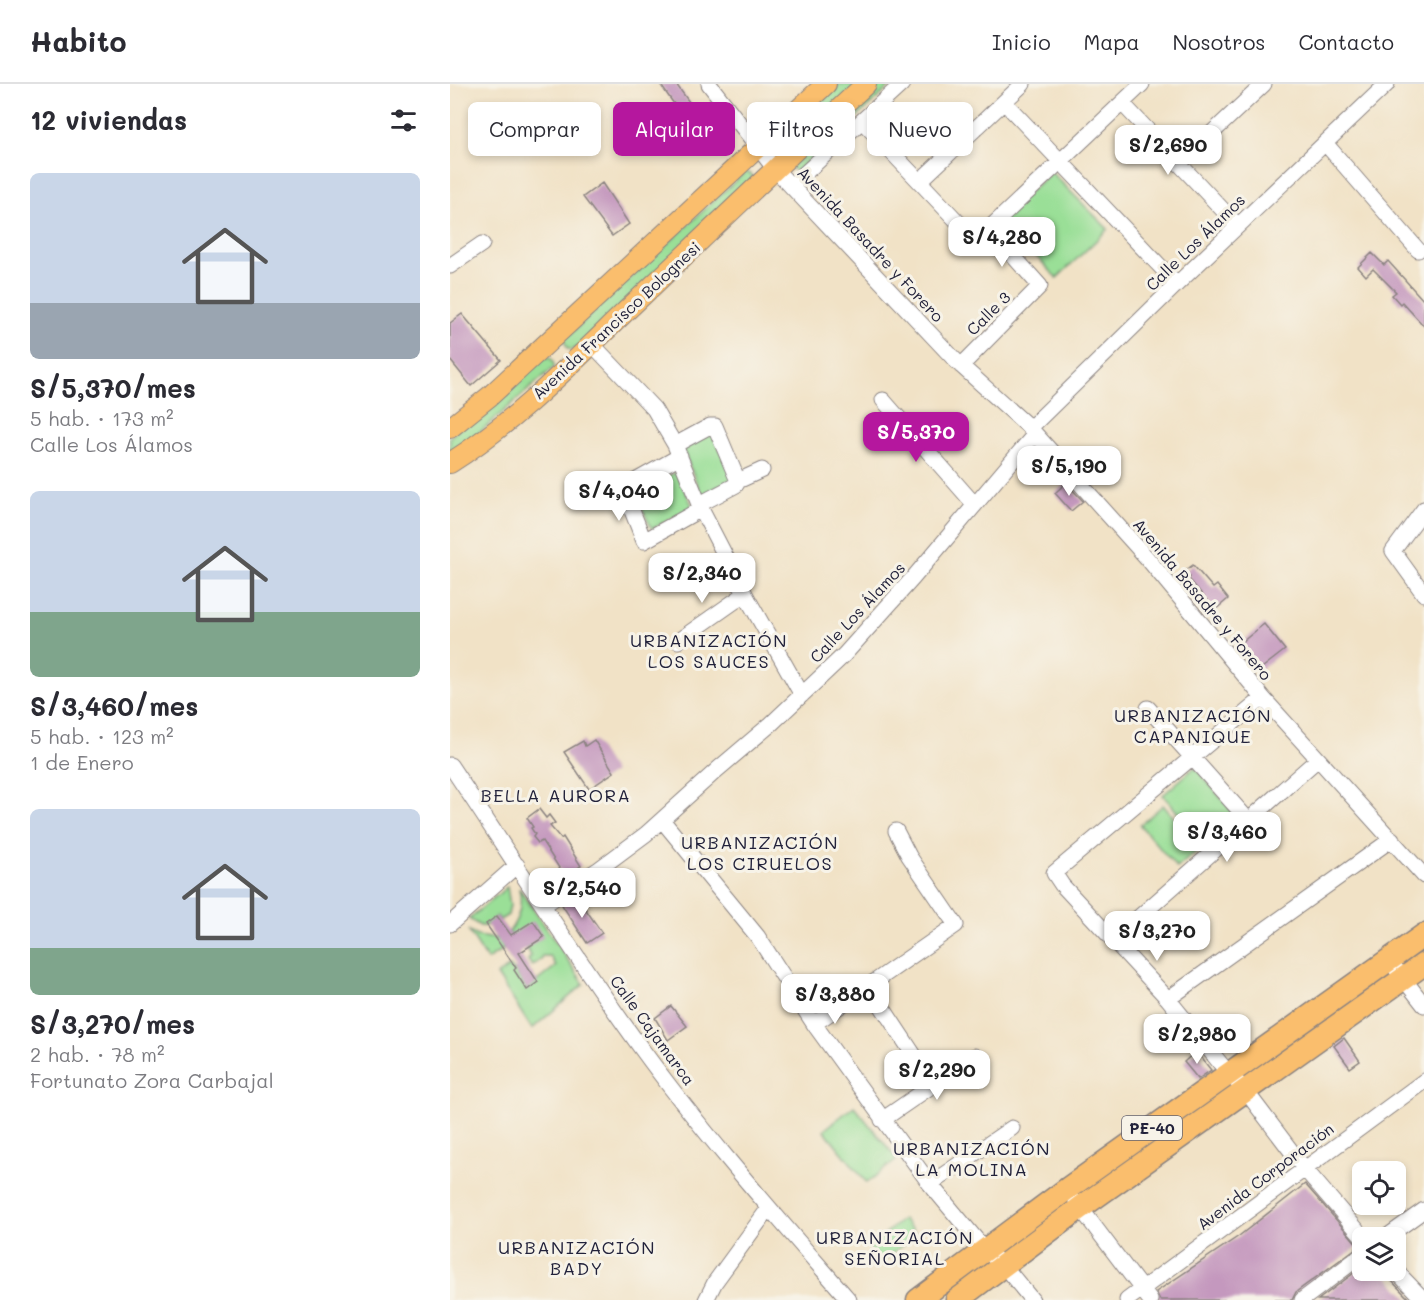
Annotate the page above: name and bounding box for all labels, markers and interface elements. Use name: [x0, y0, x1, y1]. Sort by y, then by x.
text: Habito: [30, 23, 126, 59]
text: Inicio: [992, 28, 1051, 55]
text: Mapa: [1084, 28, 1139, 55]
text: Nosotros: [1172, 28, 1266, 55]
text: Contacto: [1299, 28, 1394, 55]
chip: Comprar: [468, 102, 601, 156]
chip: Alquilar: [613, 102, 735, 156]
chip: Filtros: [747, 102, 855, 156]
chip: Nuevo: [867, 102, 973, 156]
text: 12 viviendas: [30, 103, 187, 137]
icon: filters: [387, 104, 420, 137]
pin: S/2,690: [1113, 125, 1223, 176]
text: S/2,690: [1129, 131, 1207, 157]
street label: Avenida Basadre y Forero: [793, 162, 949, 326]
street label: Calle Los Álamos: [1141, 189, 1249, 295]
icon: home: [171, 212, 279, 320]
pin: S/4,280: [947, 217, 1057, 268]
text: S/4,280: [962, 223, 1042, 249]
street label: Avenida Francisco Bolognesi: [528, 236, 704, 404]
street label: Calle 3: [962, 287, 1014, 339]
text: S/5,370/mes: [30, 371, 196, 405]
text: 5 hab. · 173 m²: [30, 405, 174, 431]
pin: S/5,370: [861, 412, 971, 463]
text: S/5,370: [877, 418, 955, 444]
text: Calle Los Álamos: [30, 431, 193, 457]
pin: S/5,190: [1014, 446, 1124, 497]
text: S/5,190: [1031, 452, 1107, 478]
pin: S/4,040: [564, 471, 674, 522]
text: S/4,040: [578, 477, 660, 503]
street label: Avenida Basadre y Forero: [1129, 514, 1277, 684]
icon: home: [171, 530, 279, 638]
pin: S/2,340: [647, 553, 757, 604]
street label: Calle Los Álamos: [805, 557, 909, 667]
text: S/2,340: [662, 559, 742, 585]
district label: URBANIZACIÓN LOS SAUCES: [630, 628, 788, 673]
text: S/3,460/mes: [30, 689, 198, 723]
district label: URBANIZACIÓN CAPANIQUE: [1114, 703, 1272, 748]
text: 5 hab. · 123 m²: [30, 723, 174, 749]
text: 1 de Enero: [30, 749, 134, 775]
district label: BELLA AURORA: [481, 783, 631, 807]
pin: S/3,460: [1172, 812, 1282, 863]
text: S/3,460: [1187, 818, 1267, 844]
district label: URBANIZACIÓN LOS CIRUELOS: [681, 830, 839, 875]
icon: home: [171, 848, 279, 956]
pin: S/2,540: [527, 868, 637, 919]
text: S/2,540: [543, 874, 621, 900]
pin: S/3,270: [1102, 911, 1212, 962]
text: S/3,270: [1118, 917, 1196, 943]
street label: Calle Cajamarca: [606, 971, 700, 1089]
pin: S/3,880: [780, 974, 890, 1025]
text: S/3,880: [795, 980, 875, 1006]
text: S/3,270/mes: [30, 1007, 195, 1041]
pin: S/2,980: [1142, 1014, 1252, 1065]
text: S/2,980: [1158, 1020, 1236, 1046]
text: 2 hab. · 78 m²: [30, 1041, 165, 1067]
pin: S/2,290: [882, 1050, 992, 1101]
text: S/2,290: [898, 1056, 976, 1082]
text: Fortunato Zora Carbajal: [30, 1067, 274, 1093]
road number: PE-40: [1122, 1116, 1182, 1140]
street label: Avenida Corporación: [1192, 1118, 1338, 1234]
district label: URBANIZACIÓN LA MOLINA: [893, 1136, 1051, 1181]
map controls: [1352, 1161, 1406, 1281]
button: locate: [1352, 1161, 1406, 1215]
district label: URBANIZACIÓN SEÑORIAL: [816, 1225, 974, 1270]
button: layers: [1352, 1227, 1406, 1281]
district label: URBANIZACIÓN BADY: [498, 1235, 656, 1280]

